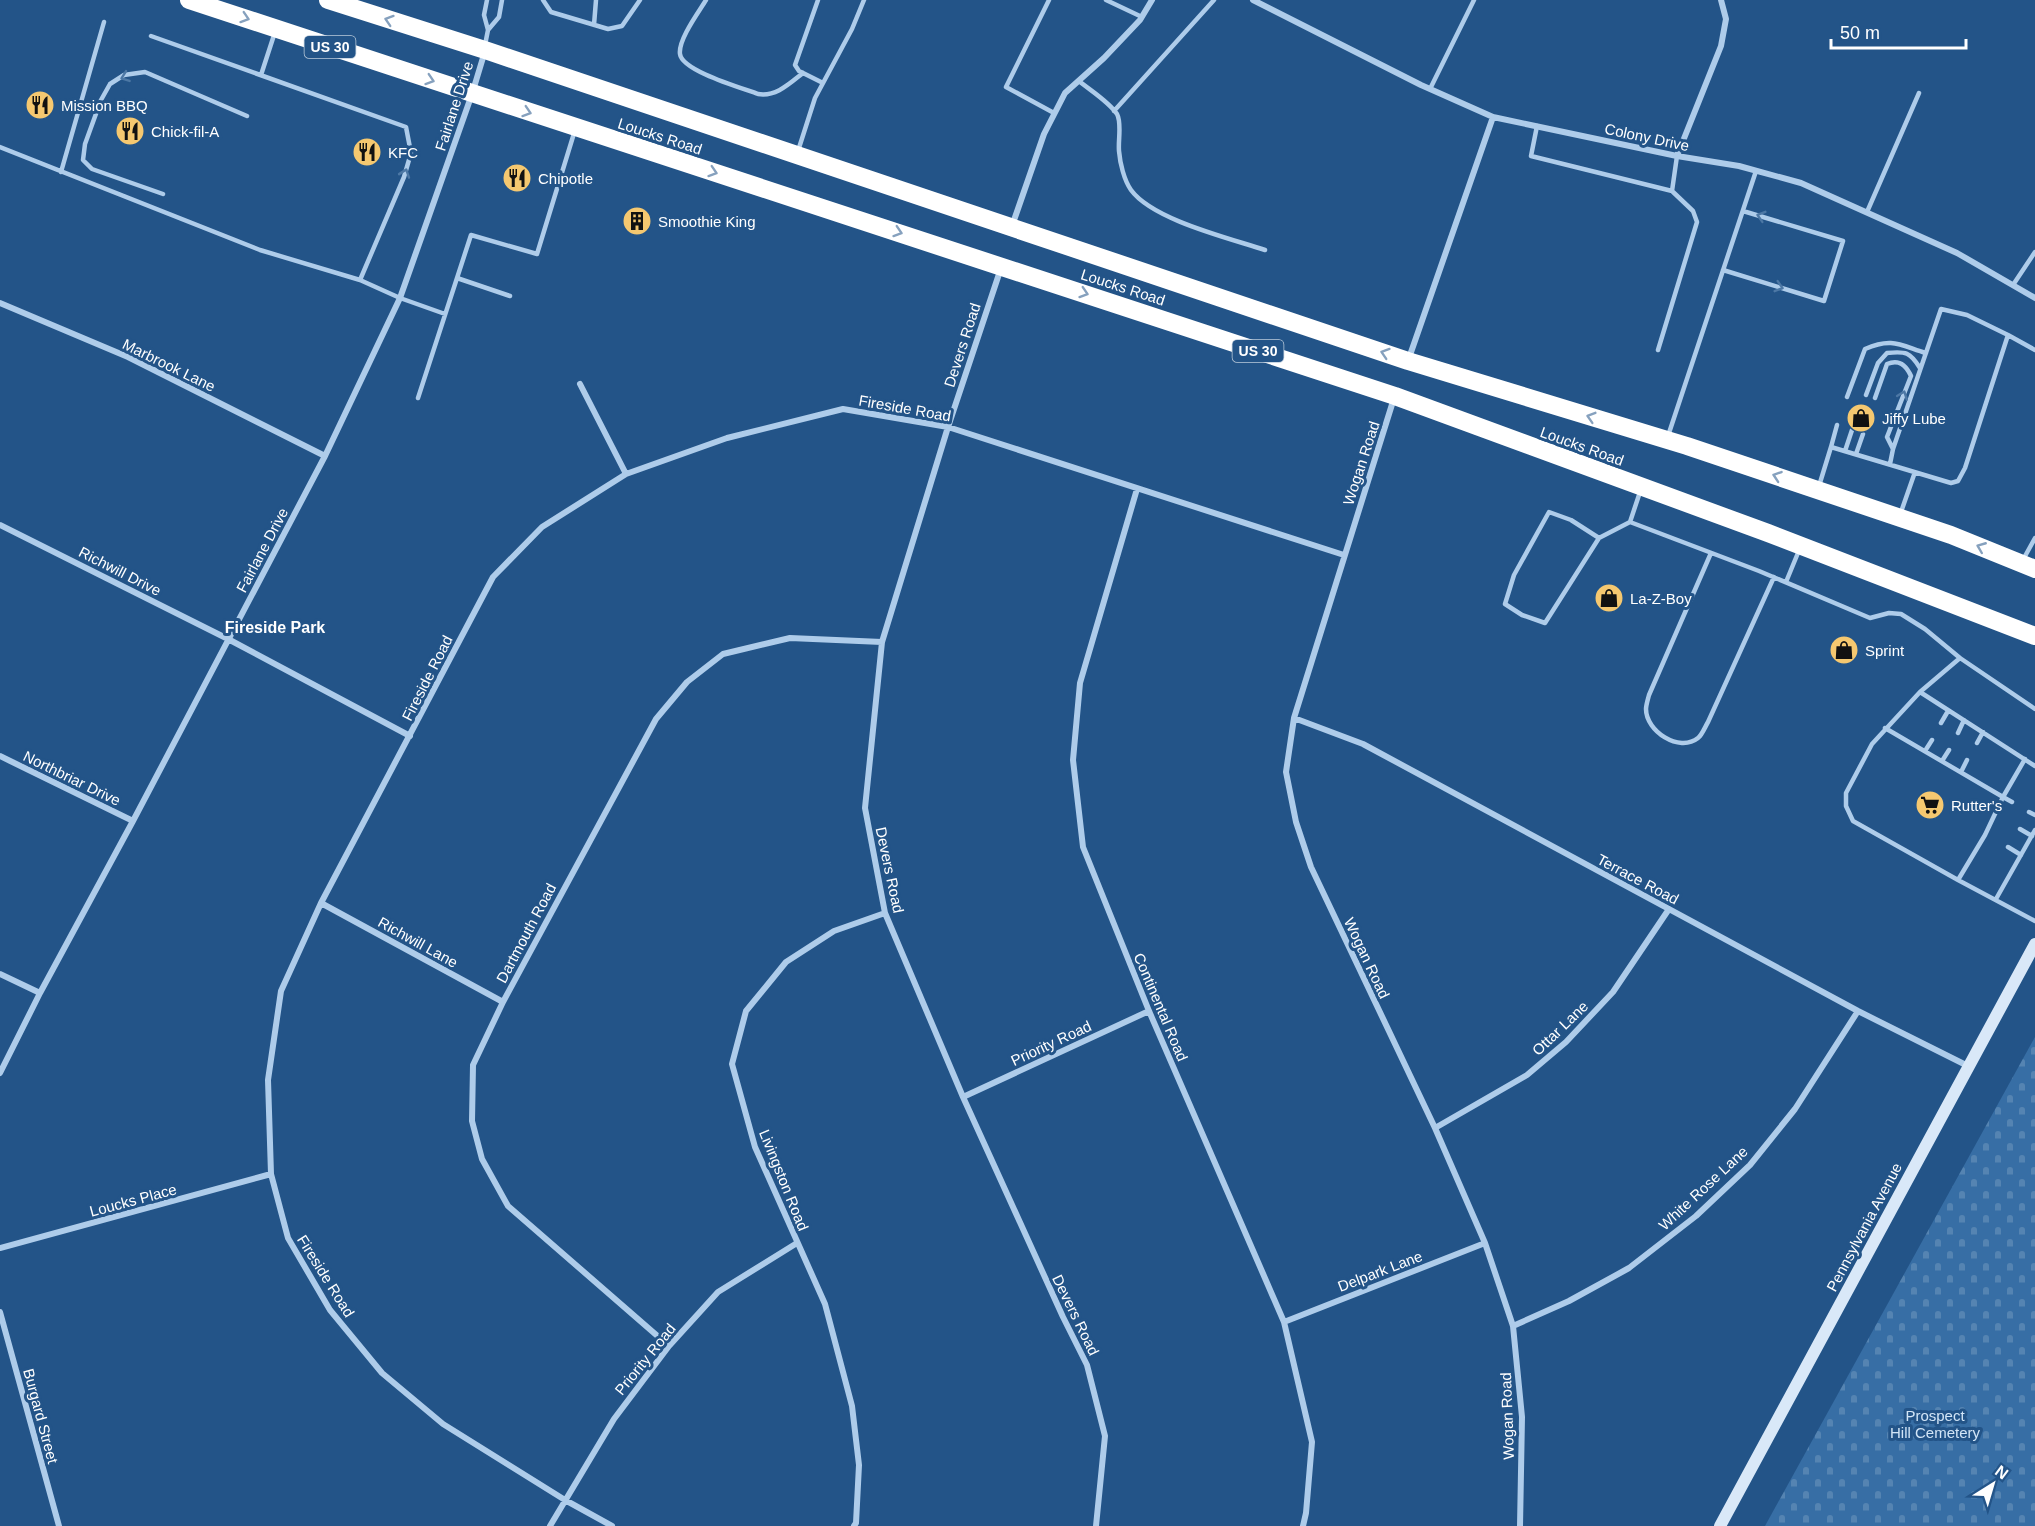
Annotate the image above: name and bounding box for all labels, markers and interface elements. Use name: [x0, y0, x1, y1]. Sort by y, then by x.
one-way arrow: [239, 11, 249, 24]
scale bar: [1831, 12, 1966, 50]
one-way arrow: [384, 14, 395, 27]
text: 50 m: [1840, 23, 1880, 43]
road number: US 30: [304, 36, 356, 58]
street label: Fairlane Drive: [431, 59, 477, 153]
one-way arrow: [120, 70, 130, 83]
one-way arrow: [424, 72, 435, 85]
restaurant icon: Mission BBQ: [24, 89, 56, 121]
place label: Mission BBQ: [61, 97, 148, 114]
one-way arrow: [521, 105, 532, 117]
street label: Loucks Road: [616, 114, 704, 158]
restaurant icon: Chick-fil-A: [114, 115, 146, 147]
street label: Colony Drive: [1603, 120, 1691, 154]
place label: Chick-fil-A: [151, 123, 219, 140]
restaurant icon: KFC: [351, 136, 383, 168]
place label: KFC: [388, 144, 418, 161]
restaurant icon: Chipotle: [501, 162, 533, 194]
one-way arrow: [707, 165, 718, 177]
one-way arrow: [397, 169, 410, 179]
place label: Chipotle: [538, 170, 593, 187]
building icon: Smoothie King: [621, 205, 653, 237]
one-way arrow: [1756, 211, 1767, 223]
place label: Smoothie King: [658, 213, 756, 230]
one-way arrow: [892, 225, 903, 237]
street label: Loucks Road: [1079, 265, 1167, 309]
one-way arrow: [1773, 280, 1784, 292]
one-way arrow: [1078, 286, 1089, 298]
street label: Devers Road: [940, 301, 984, 389]
street label: Marbrook Lane: [120, 335, 218, 395]
road number: US 30: [1232, 340, 1284, 362]
one-way arrow: [1380, 348, 1391, 361]
one-way arrow: [1896, 391, 1908, 402]
street label: Fireside Road: [858, 392, 952, 424]
shop icon: Jiffy Lube: [1845, 402, 1877, 434]
place label: Jiffy Lube: [1882, 410, 1946, 427]
one-way arrow: [1586, 412, 1597, 424]
street label: Wogan Road: [1339, 419, 1383, 507]
street label: Loucks Road: [1538, 423, 1626, 469]
one-way arrow: [1772, 471, 1783, 484]
street label: Fairlane Drive: [233, 505, 291, 595]
one-way arrow: [1976, 542, 1987, 554]
street label: Richwill Drive: [76, 543, 164, 599]
shop icon: La-Z-Boy: [1593, 582, 1625, 614]
place label: La-Z-Boy: [1630, 590, 1692, 607]
district label: Fireside Park: [225, 619, 325, 636]
street label: Fireside Road: [398, 633, 456, 723]
shop icon: Sprint: [1828, 634, 1860, 666]
place label: Sprint: [1865, 642, 1905, 659]
street label: Northbriar Drive: [21, 747, 123, 809]
supermarket icon: Rutter's: [1914, 789, 1946, 821]
place label: Rutter's: [1951, 797, 2002, 814]
street label: Devers Road: [873, 825, 907, 915]
street label: Terrace Road: [1594, 850, 1682, 908]
street label: Dartmouth Road: [493, 880, 559, 986]
street label: Richwill Lane: [375, 913, 461, 971]
street label: Wogan Road: [1341, 915, 1393, 1001]
street label: Continental Road: [1131, 950, 1191, 1064]
street label: Ottar Lane: [1529, 997, 1591, 1059]
street label: Priority Road: [1008, 1017, 1094, 1069]
street label: Livingston Road: [756, 1127, 812, 1233]
street label: White Rose Lane: [1655, 1143, 1751, 1233]
street label: Pennsylvania Avenue: [1823, 1160, 1905, 1294]
street label: Loucks Place: [88, 1180, 178, 1220]
street label: Fireside Road: [294, 1232, 358, 1320]
street label: Delpark Lane: [1335, 1247, 1425, 1295]
street label: Devers Road: [1049, 1272, 1103, 1358]
street label: Priority Road: [611, 1320, 679, 1398]
street label: Burgard Street: [20, 1367, 62, 1466]
street label: Wogan Road: [1497, 1372, 1517, 1460]
park label: Prospect Hill Cemetery: [1890, 1407, 1981, 1441]
north arrow: [1963, 1454, 2023, 1514]
text: N: [1992, 1462, 2011, 1483]

